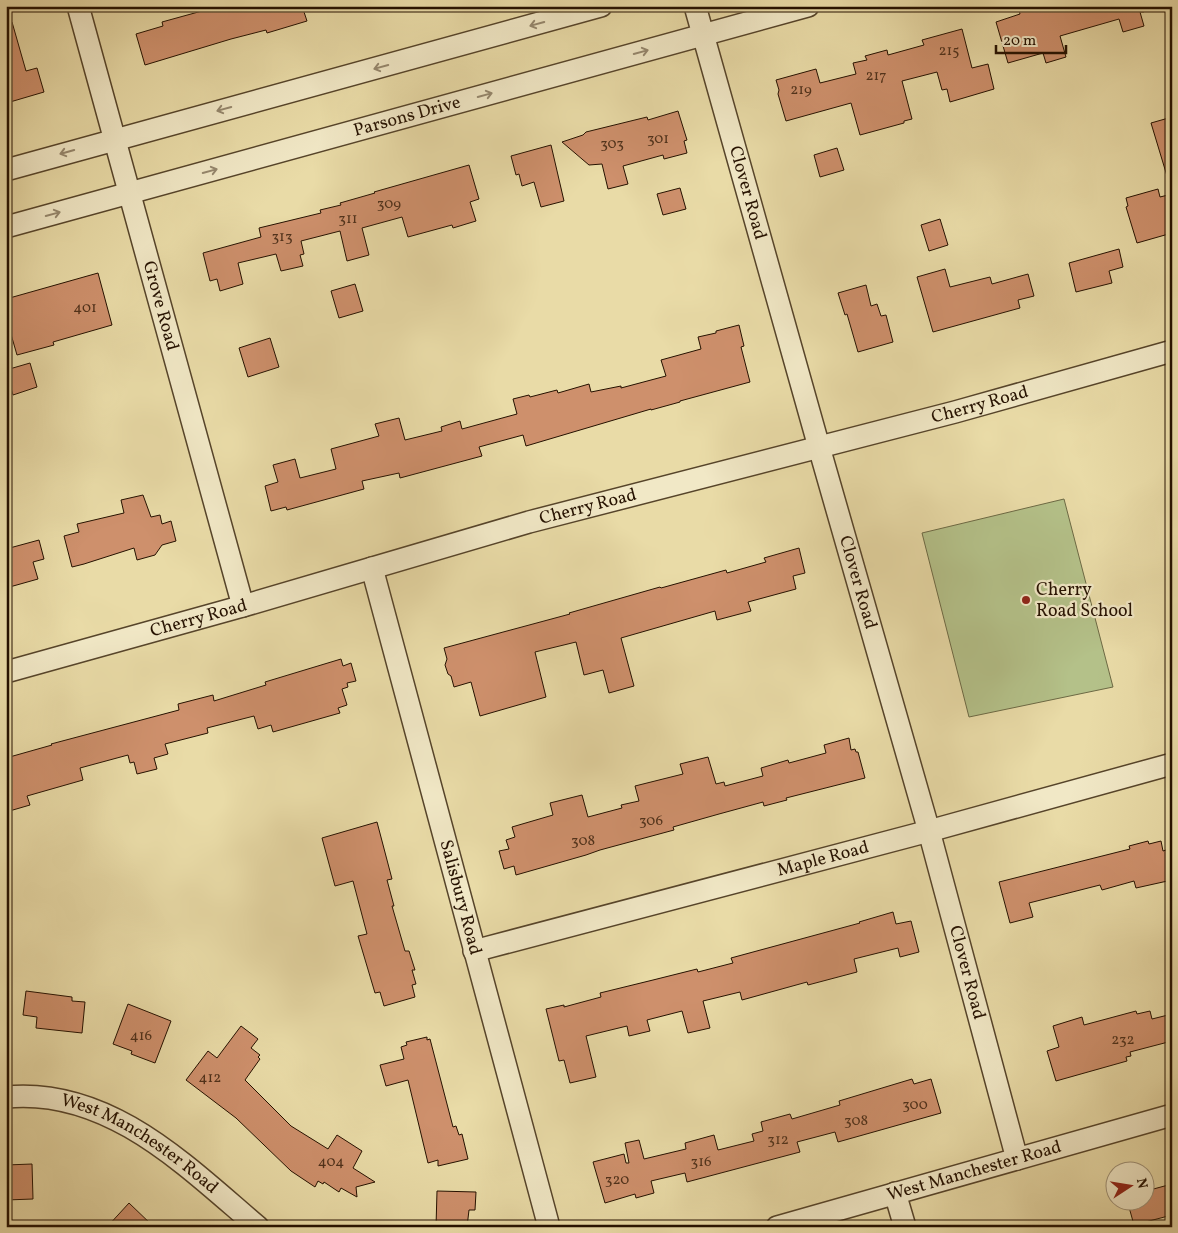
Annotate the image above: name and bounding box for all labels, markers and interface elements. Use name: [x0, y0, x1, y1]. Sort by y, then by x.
one-way arrow: [530, 19, 546, 29]
scale bar: [996, 22, 1066, 54]
text: 20 m: [1003, 31, 1036, 52]
house number: 215: [938, 41, 960, 62]
one-way arrow: [633, 47, 649, 56]
one-way arrow: [373, 62, 389, 72]
house number: 217: [865, 66, 887, 87]
house number: 219: [790, 80, 812, 101]
street label: Parsons Drive: [351, 90, 464, 143]
one-way arrow: [476, 90, 492, 100]
one-way arrow: [216, 105, 232, 115]
house number: 301: [647, 129, 669, 150]
house number: 303: [600, 134, 624, 155]
street label: Clover Road: [722, 143, 773, 242]
one-way arrow: [60, 148, 76, 158]
one-way arrow: [201, 166, 217, 175]
house number: 309: [377, 194, 401, 215]
one-way arrow: [45, 209, 61, 219]
house number: 311: [338, 209, 358, 230]
house number: 313: [271, 227, 293, 248]
street label: Grove Road: [136, 258, 185, 354]
house number: 401: [73, 298, 97, 319]
street label: Cherry Road: [929, 379, 1031, 430]
street label: Cherry Road: [537, 482, 639, 531]
street label: Clover Road: [833, 533, 883, 632]
place label: Cherry Road School: [1036, 578, 1133, 624]
street label: Cherry Road: [147, 593, 250, 644]
marker: Cherry Road School: [1020, 594, 1032, 606]
house number: 306: [639, 811, 663, 832]
house number: 308: [571, 831, 595, 852]
street label: Maple Road: [774, 835, 872, 883]
street label: Salisbury Road: [433, 837, 488, 958]
street label: Clover Road: [942, 923, 991, 1022]
house number: 416: [130, 1026, 152, 1047]
house number: 232: [1111, 1030, 1135, 1051]
house number: 412: [199, 1068, 221, 1089]
street label: West Manchester Road: [58, 1088, 224, 1200]
house number: 300: [902, 1095, 928, 1116]
house number: 308: [844, 1111, 868, 1132]
house number: 312: [767, 1130, 789, 1151]
street label: West Manchester Road: [884, 1134, 1064, 1208]
house number: 404: [318, 1152, 344, 1173]
house number: 316: [690, 1152, 712, 1173]
north arrow: [1106, 1160, 1156, 1210]
house number: 320: [605, 1170, 629, 1191]
text: N: [1131, 1177, 1152, 1191]

